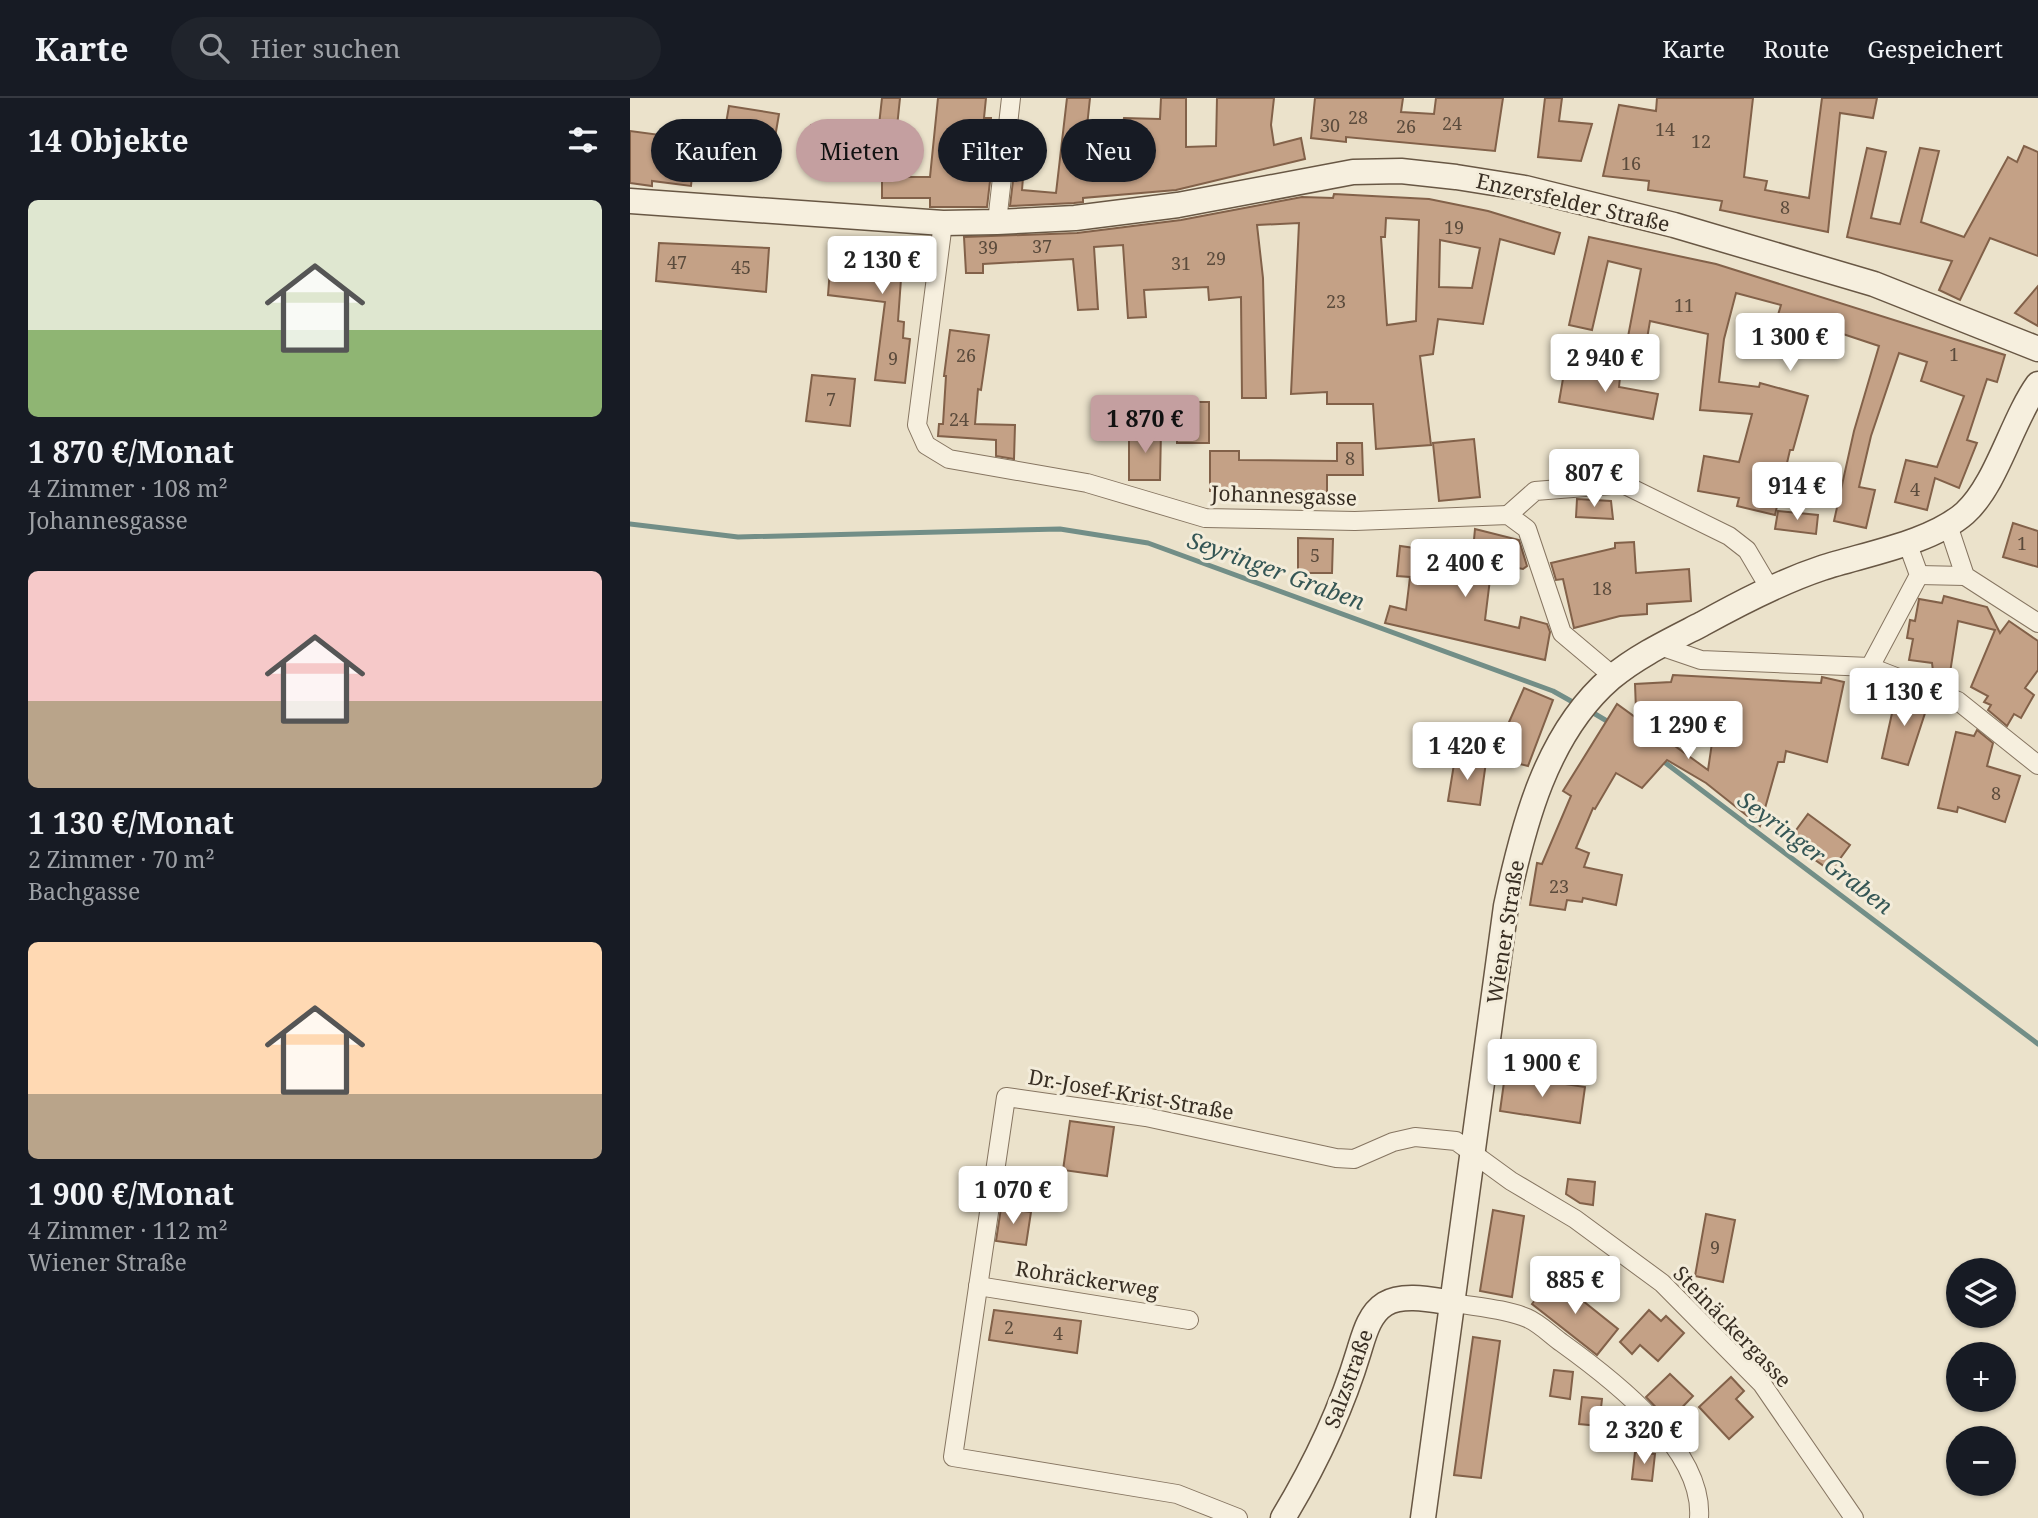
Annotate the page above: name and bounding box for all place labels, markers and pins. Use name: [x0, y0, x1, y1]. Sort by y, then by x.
pin: 2 130 €: [817, 236, 947, 296]
pin: 1 300 €: [1725, 314, 1855, 373]
pin: 2 940 €: [1540, 334, 1670, 394]
pin: 1 870 €: [1080, 396, 1210, 455]
pin: 807 €: [1545, 450, 1643, 509]
pin: 914 €: [1748, 462, 1846, 522]
pin: 2 400 €: [1400, 540, 1530, 599]
pin: 1 130 €: [1839, 668, 1969, 728]
pin: 1 290 €: [1623, 702, 1753, 761]
pin: 1 420 €: [1402, 722, 1532, 782]
pin: 1 900 €: [1477, 1040, 1607, 1099]
pin: 1 070 €: [948, 1166, 1078, 1226]
pin: 885 €: [1526, 1256, 1624, 1316]
pin: 2 320 €: [1579, 1406, 1709, 1466]

